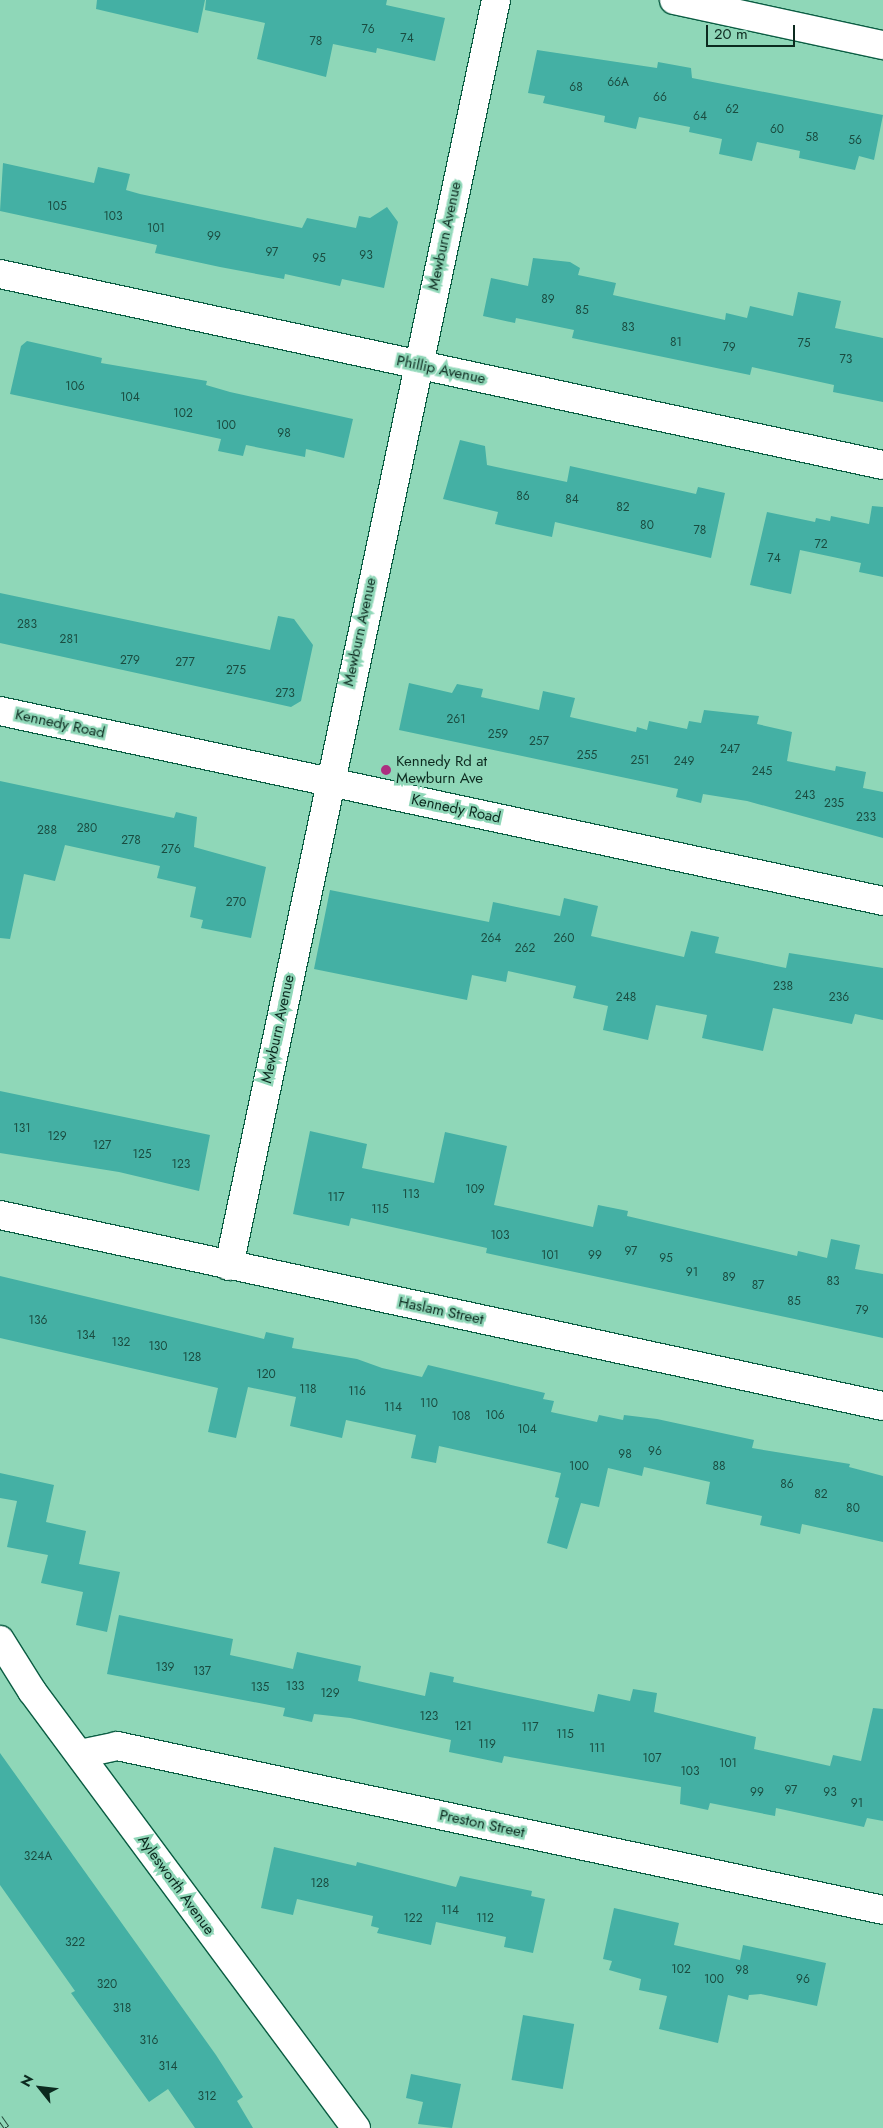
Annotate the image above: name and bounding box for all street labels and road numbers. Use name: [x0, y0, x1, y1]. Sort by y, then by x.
street label: Mewburn Avenue: [425, 180, 465, 292]
street label: Phillip Avenue: [395, 352, 487, 388]
street label: Mewburn Avenue: [340, 576, 380, 688]
street label: Kennedy Road: [14, 706, 106, 742]
street label: Kennedy Road: [410, 791, 502, 827]
street label: Mewburn Avenue: [258, 973, 298, 1085]
street label: Haslam Street: [397, 1293, 485, 1329]
street label: Preston Street: [438, 1806, 526, 1842]
street label: Aylesworth Avenue: [134, 1832, 218, 1938]

